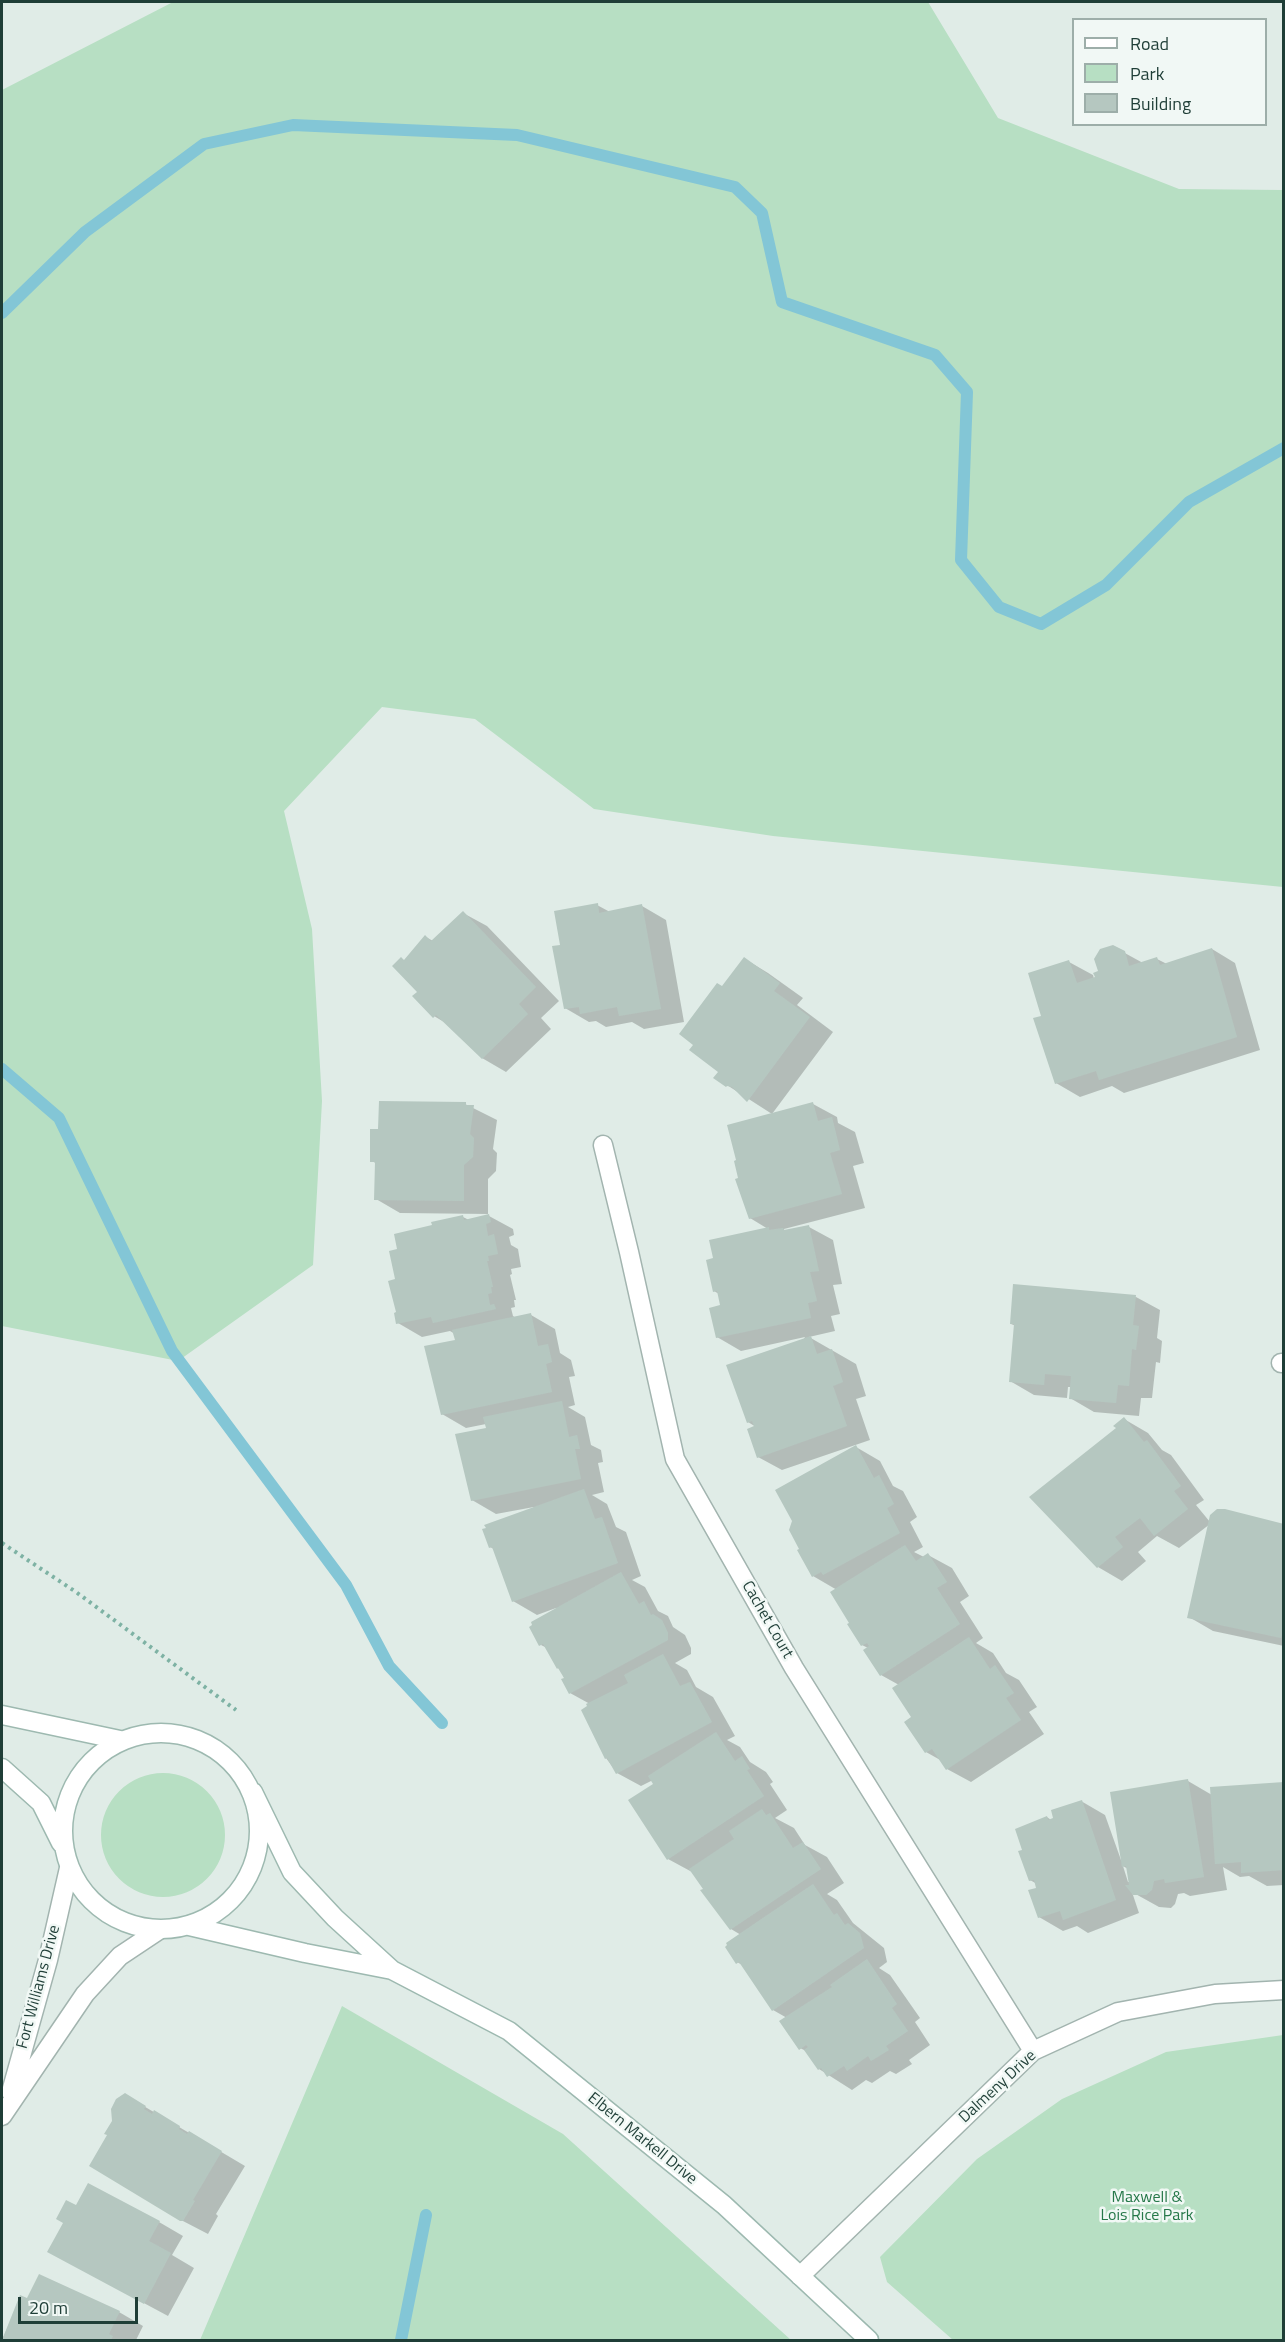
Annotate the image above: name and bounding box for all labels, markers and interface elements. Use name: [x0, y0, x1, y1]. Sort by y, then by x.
legend: [1072, 18, 1267, 126]
text: Road: [1130, 30, 1169, 57]
text: Park: [1130, 60, 1164, 87]
text: Building: [1130, 90, 1191, 117]
street label: Cachet Court: [737, 1578, 797, 1662]
street label: Fort Williams Drive: [13, 1923, 65, 2051]
street label: Dalmeny Drive: [956, 2046, 1040, 2128]
street label: Elbern Markell Drive: [583, 2089, 701, 2189]
park label: Maxwell & Lois Rice Park: [1101, 2188, 1193, 2226]
scale bar: [21, 2285, 141, 2323]
text: 20 m: [29, 2294, 68, 2321]

